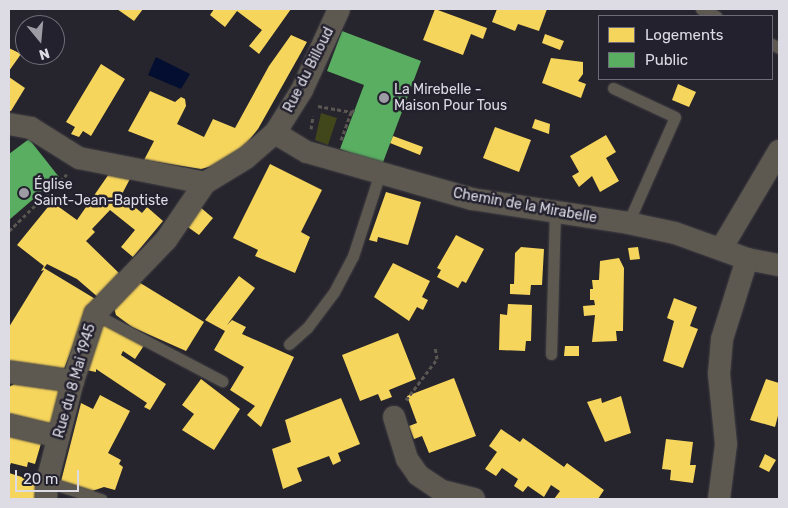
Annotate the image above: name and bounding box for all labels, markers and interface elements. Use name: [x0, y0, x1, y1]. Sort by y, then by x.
north arrow: [15, 15, 65, 65]
legend: [598, 15, 773, 80]
street label: Rue du Billoud: [280, 25, 338, 115]
text: Logements: [645, 26, 723, 44]
text: N: [37, 44, 52, 63]
text: Public: [645, 51, 688, 69]
place label: La Mirebelle - Maison Pour Tous: [394, 82, 508, 114]
marker: La Mirebelle - Maison Pour Tous: [378, 92, 390, 104]
place label: Église Saint-Jean-Baptiste: [34, 177, 168, 210]
street label: Chemin de la Mirabelle: [452, 185, 598, 227]
marker: Église Saint-Jean-Baptiste: [18, 187, 30, 199]
street label: Rue du 8 Mai 1945: [51, 322, 99, 440]
scale bar: [18, 460, 81, 492]
text: 20 m: [23, 470, 58, 488]

